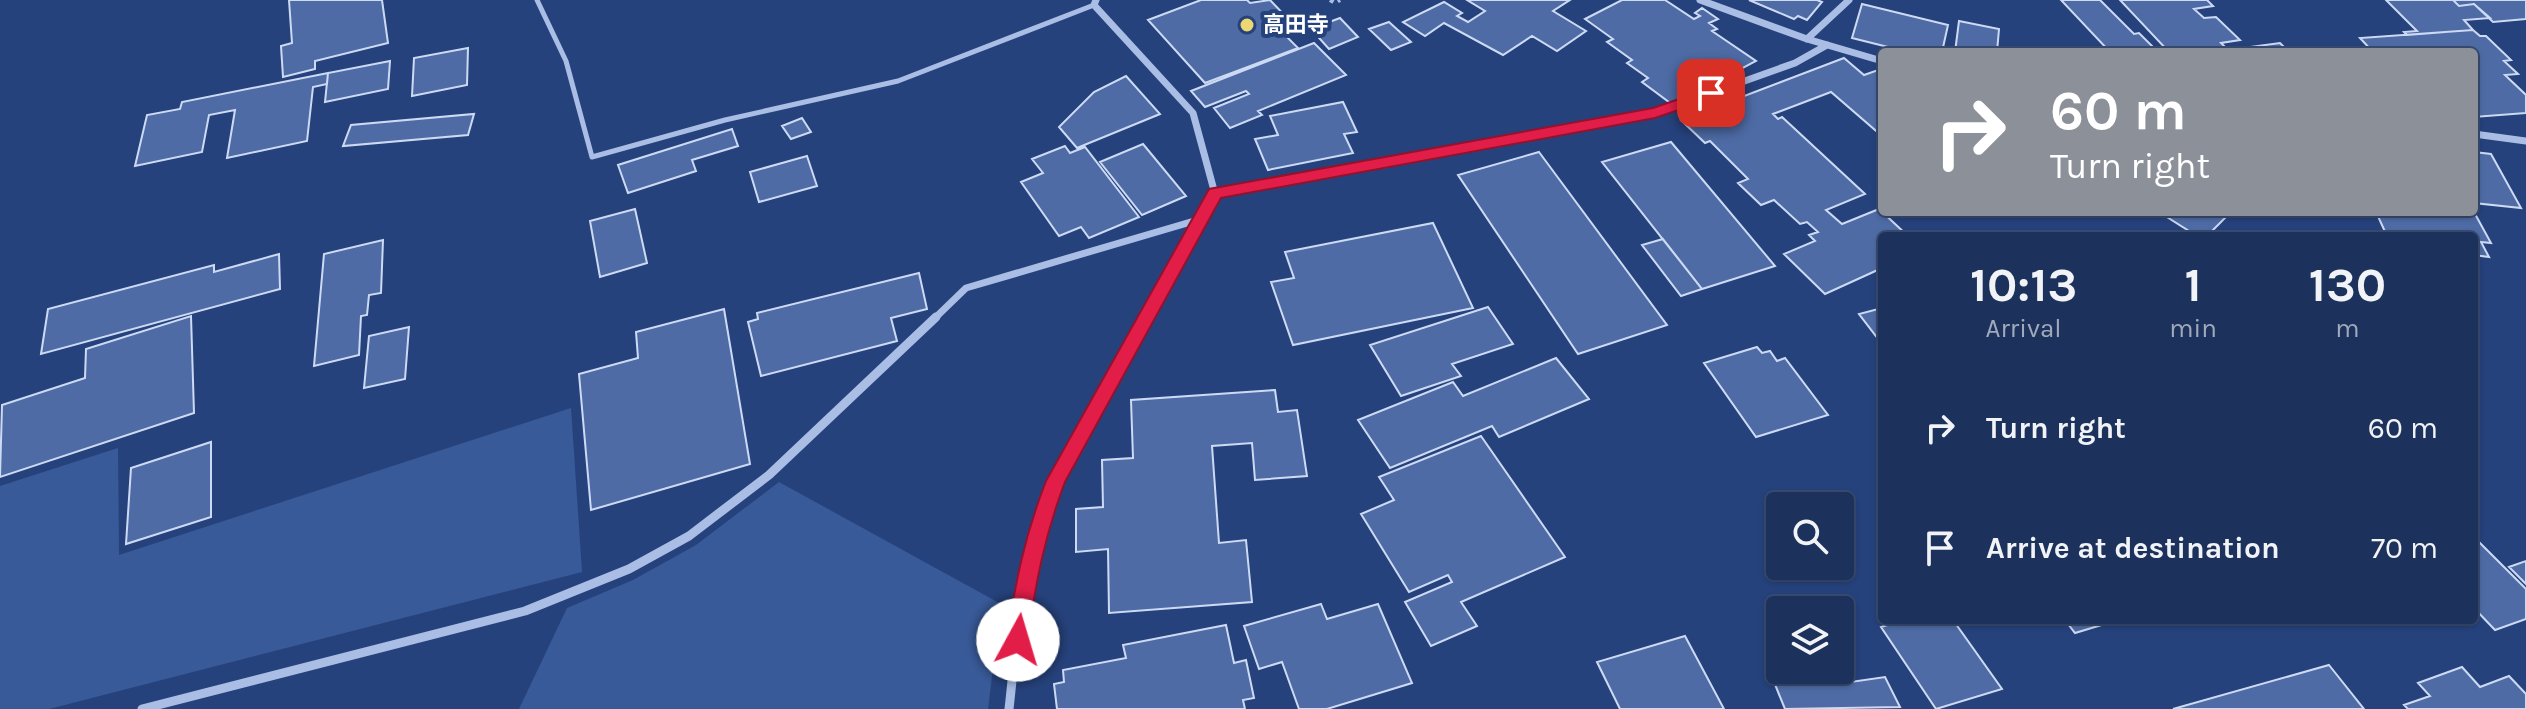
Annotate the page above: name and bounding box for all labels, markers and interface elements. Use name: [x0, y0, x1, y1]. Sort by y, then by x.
place label: 高田寺: [1263, 12, 1329, 38]
marker: 高田寺: [1238, 16, 1256, 34]
pin: [1677, 59, 1745, 127]
icon: arrive: [1689, 71, 1733, 115]
text: 60 m: [2050, 78, 2187, 143]
icon: right: [1918, 80, 2022, 184]
text: Turn right: [2050, 145, 2210, 187]
text: 10:13: [1970, 257, 2077, 313]
text: 1: [2184, 257, 2202, 313]
text: 130: [2309, 257, 2386, 313]
text: Arrival: [1985, 313, 2062, 344]
text: min: [2169, 313, 2217, 344]
text: m: [2335, 313, 2360, 344]
icon: right: [1918, 406, 1962, 450]
text: Turn right: [1986, 410, 2126, 446]
text: 60 m: [2368, 410, 2438, 446]
map controls: [1766, 492, 1854, 684]
button: search: [1766, 492, 1854, 580]
icon: arrive: [1918, 526, 1962, 570]
text: Arrive at destination: [1986, 530, 2280, 566]
text: 70 m: [2371, 530, 2438, 566]
button: layers: [1766, 596, 1854, 684]
position arrow: [976, 598, 1060, 682]

